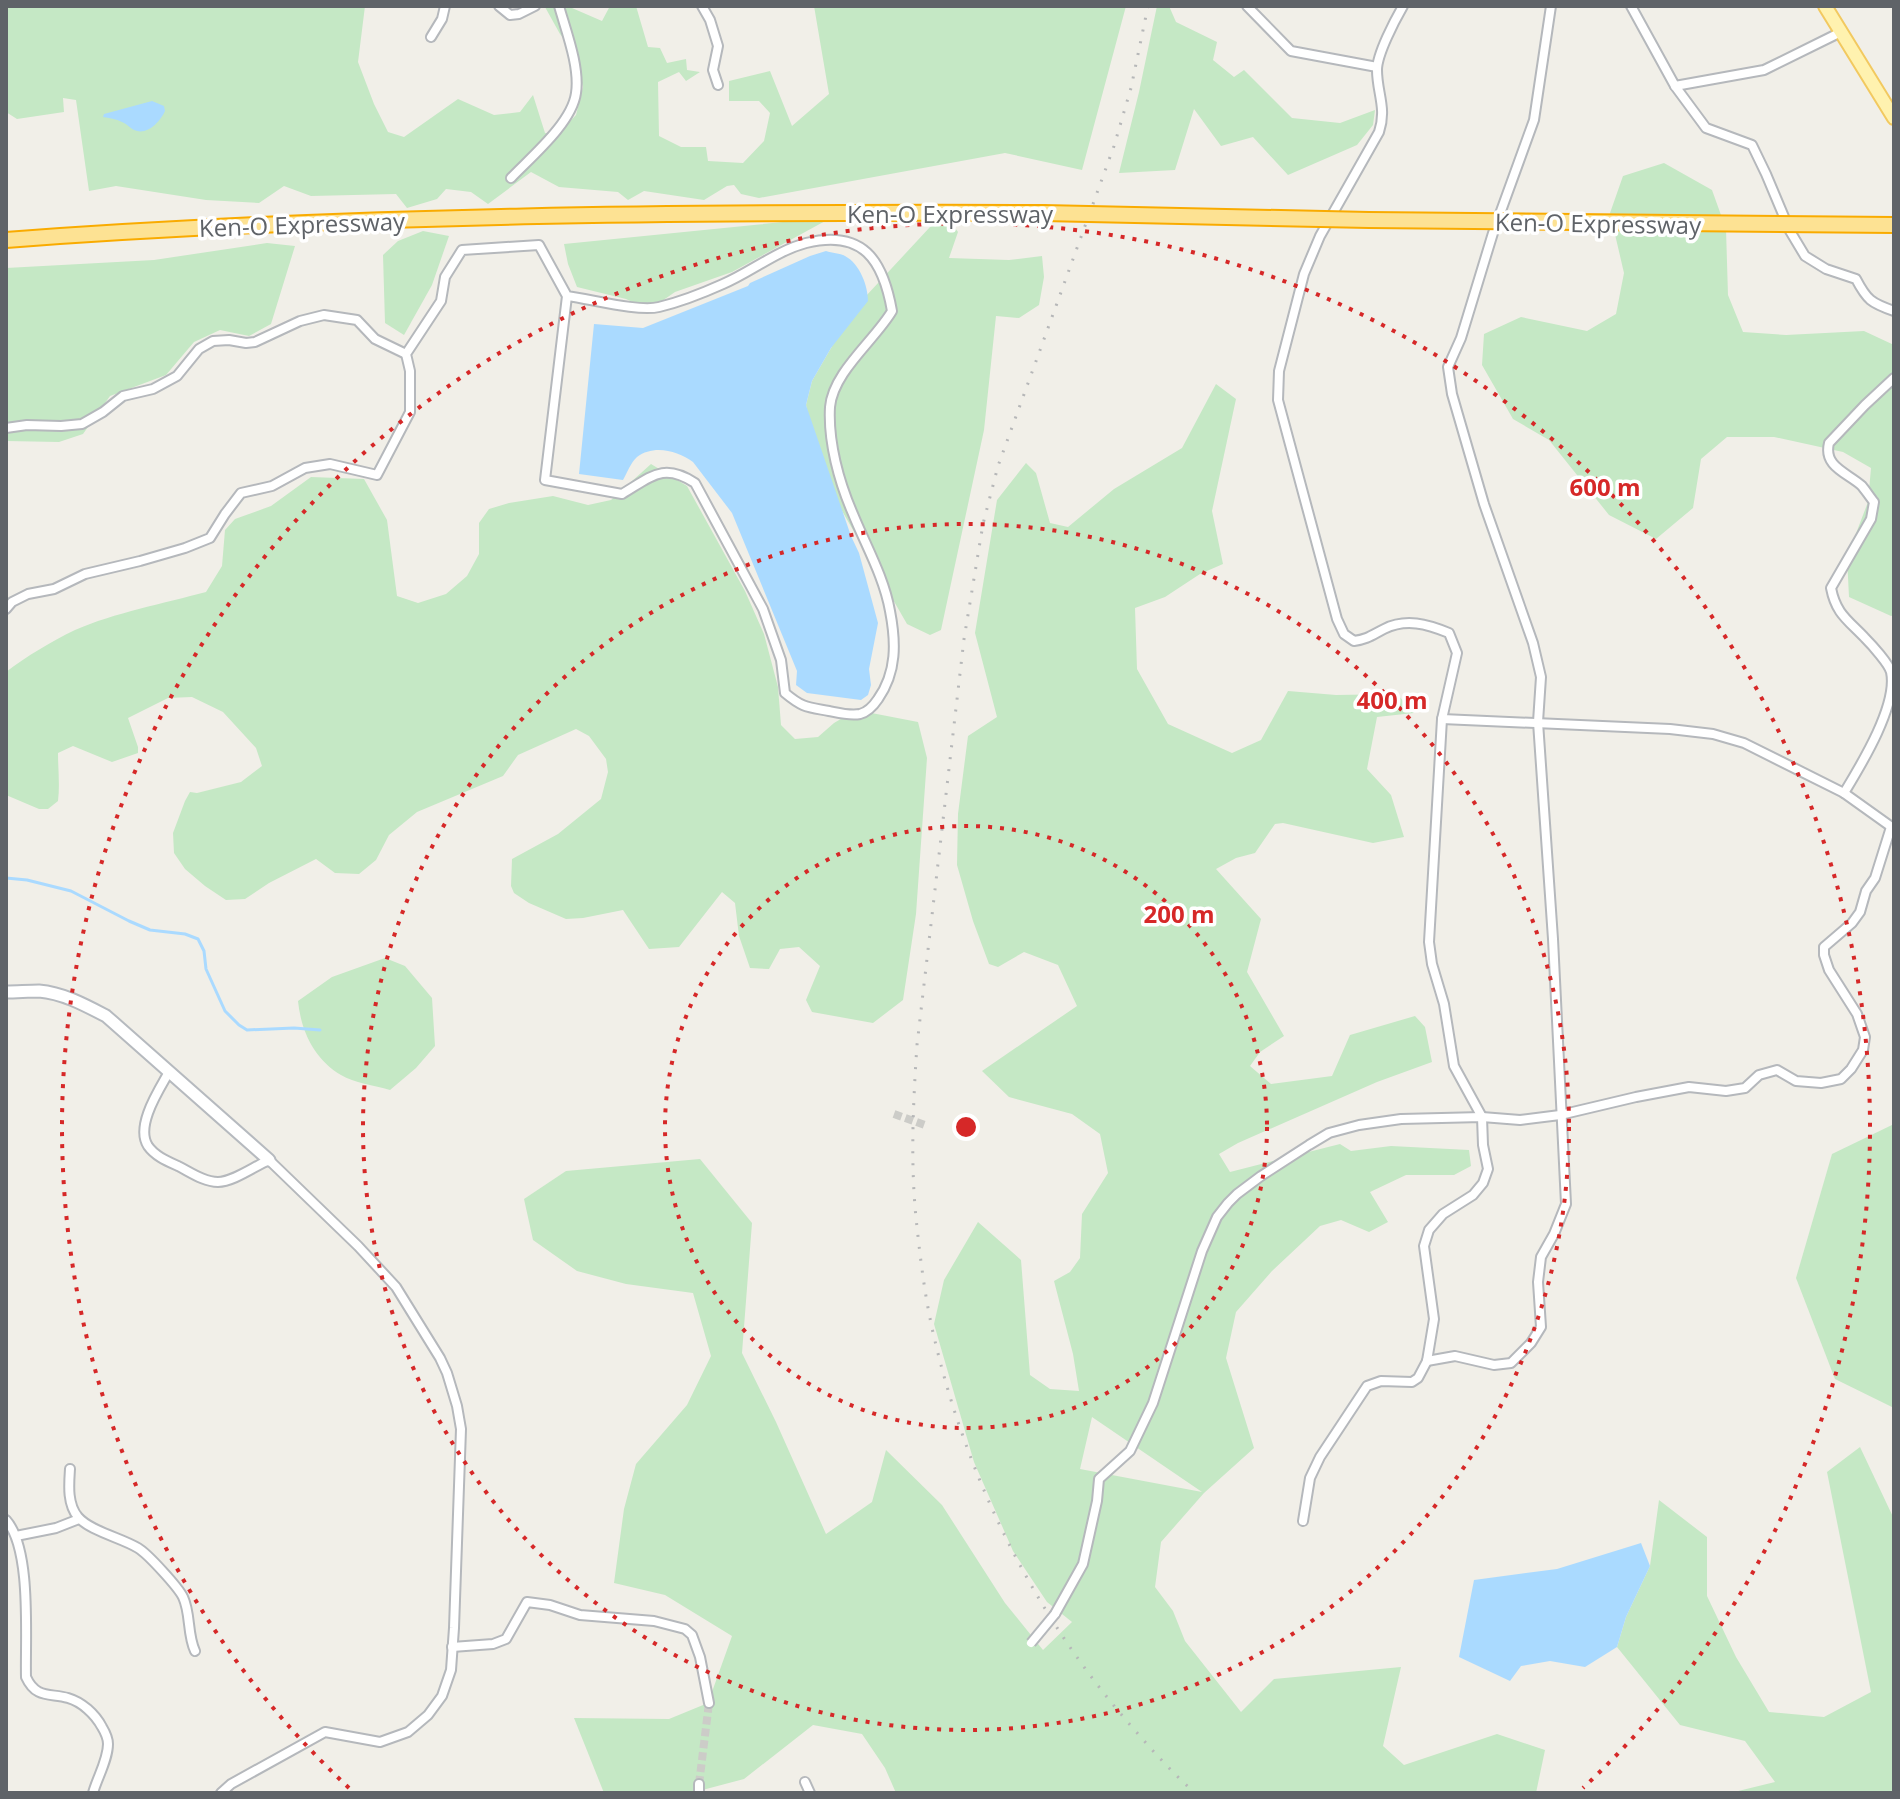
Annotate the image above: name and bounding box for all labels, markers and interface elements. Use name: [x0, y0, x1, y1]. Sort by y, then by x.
street label: Ken-O Expressway: [847, 197, 1054, 230]
street label: Ken-O Expressway: [198, 204, 407, 244]
street label: Ken-O Expressway: [1495, 205, 1702, 241]
text: 600 m: [1570, 470, 1640, 503]
text: 400 m: [1357, 683, 1427, 716]
text: 200 m: [1144, 897, 1214, 930]
centre of rings: [952, 1113, 980, 1141]

